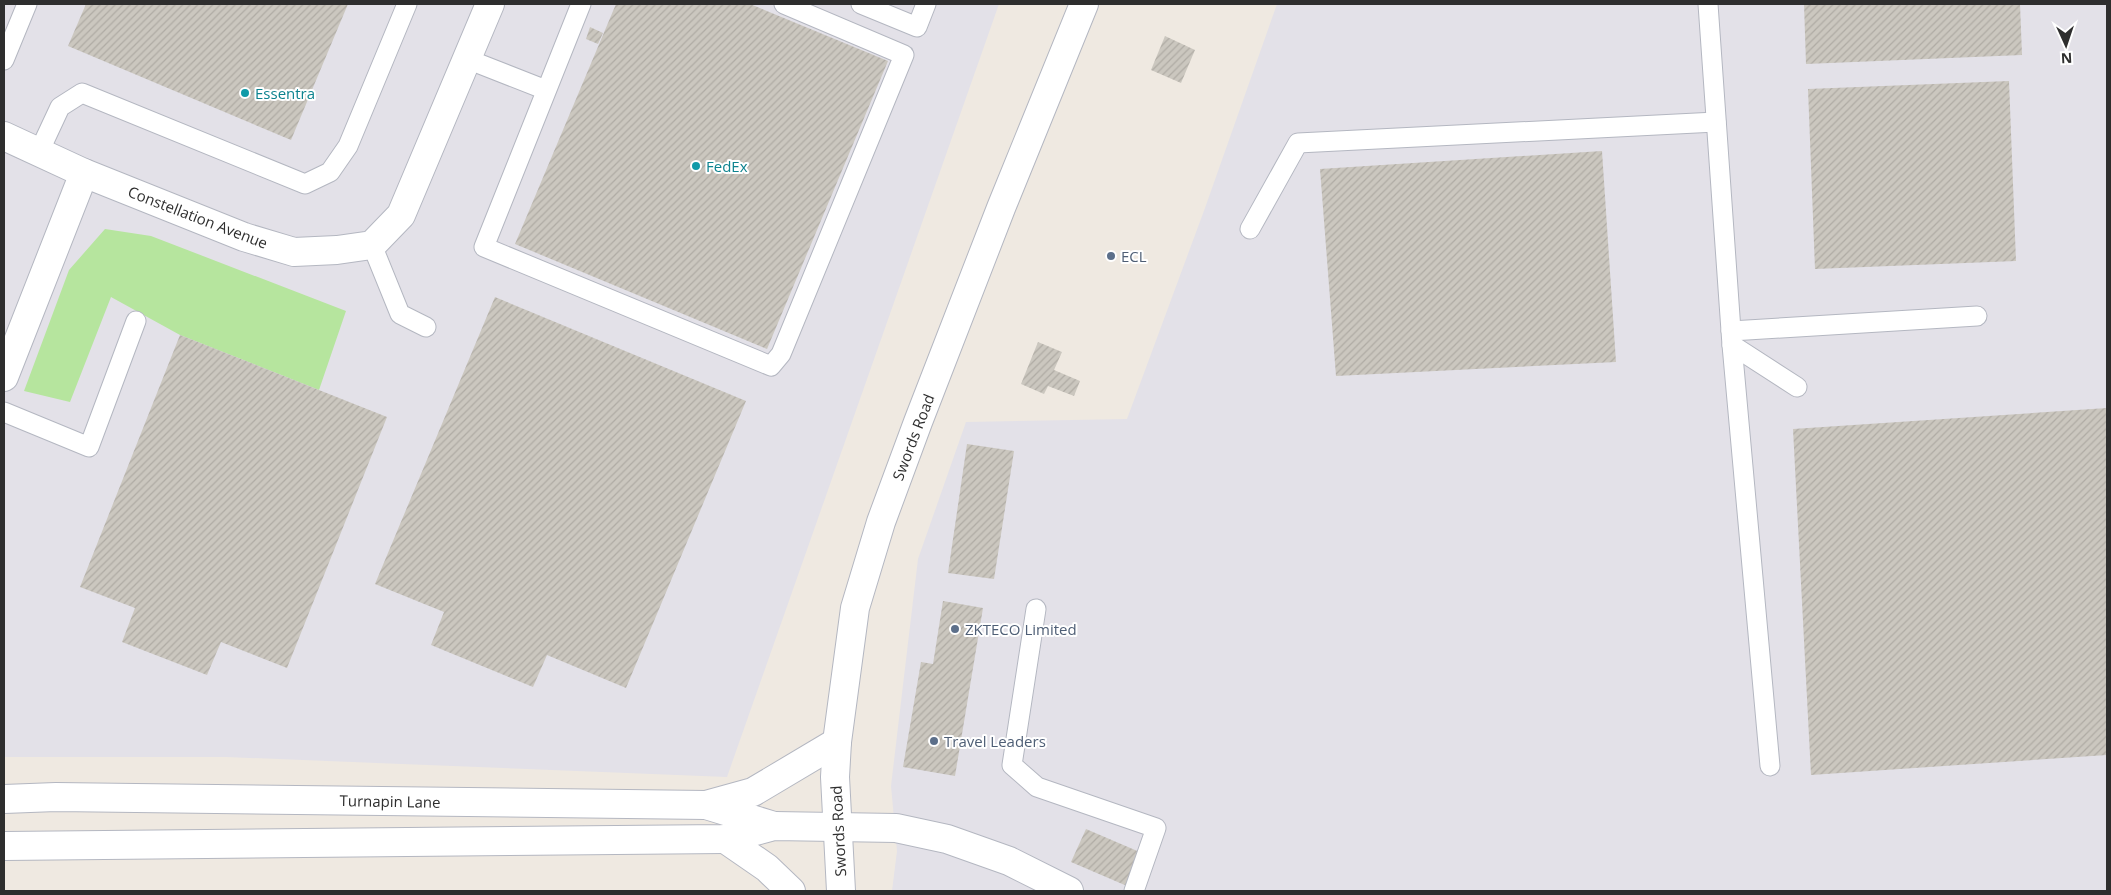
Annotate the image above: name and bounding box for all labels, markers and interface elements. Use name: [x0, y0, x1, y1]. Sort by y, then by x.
north arrow: [2041, 20, 2091, 70]
text: N: [2061, 49, 2073, 68]
place label: Essentra: [255, 83, 315, 103]
marker: Essentra: [239, 87, 251, 99]
place label: FedEx: [706, 156, 748, 176]
marker: FedEx: [690, 160, 702, 172]
street label: Constellation Avenue: [125, 181, 271, 253]
place label: ECL: [1121, 246, 1147, 266]
marker: ECL: [1105, 250, 1117, 262]
street label: Swords Road: [887, 391, 939, 483]
place label: ZKTECO Limited: [965, 619, 1077, 639]
marker: ZKTECO Limited: [949, 623, 961, 635]
place label: Travel Leaders: [944, 731, 1046, 751]
marker: Travel Leaders: [928, 735, 940, 747]
street label: Swords Road: [826, 785, 850, 877]
street label: Turnapin Lane: [339, 790, 441, 812]

